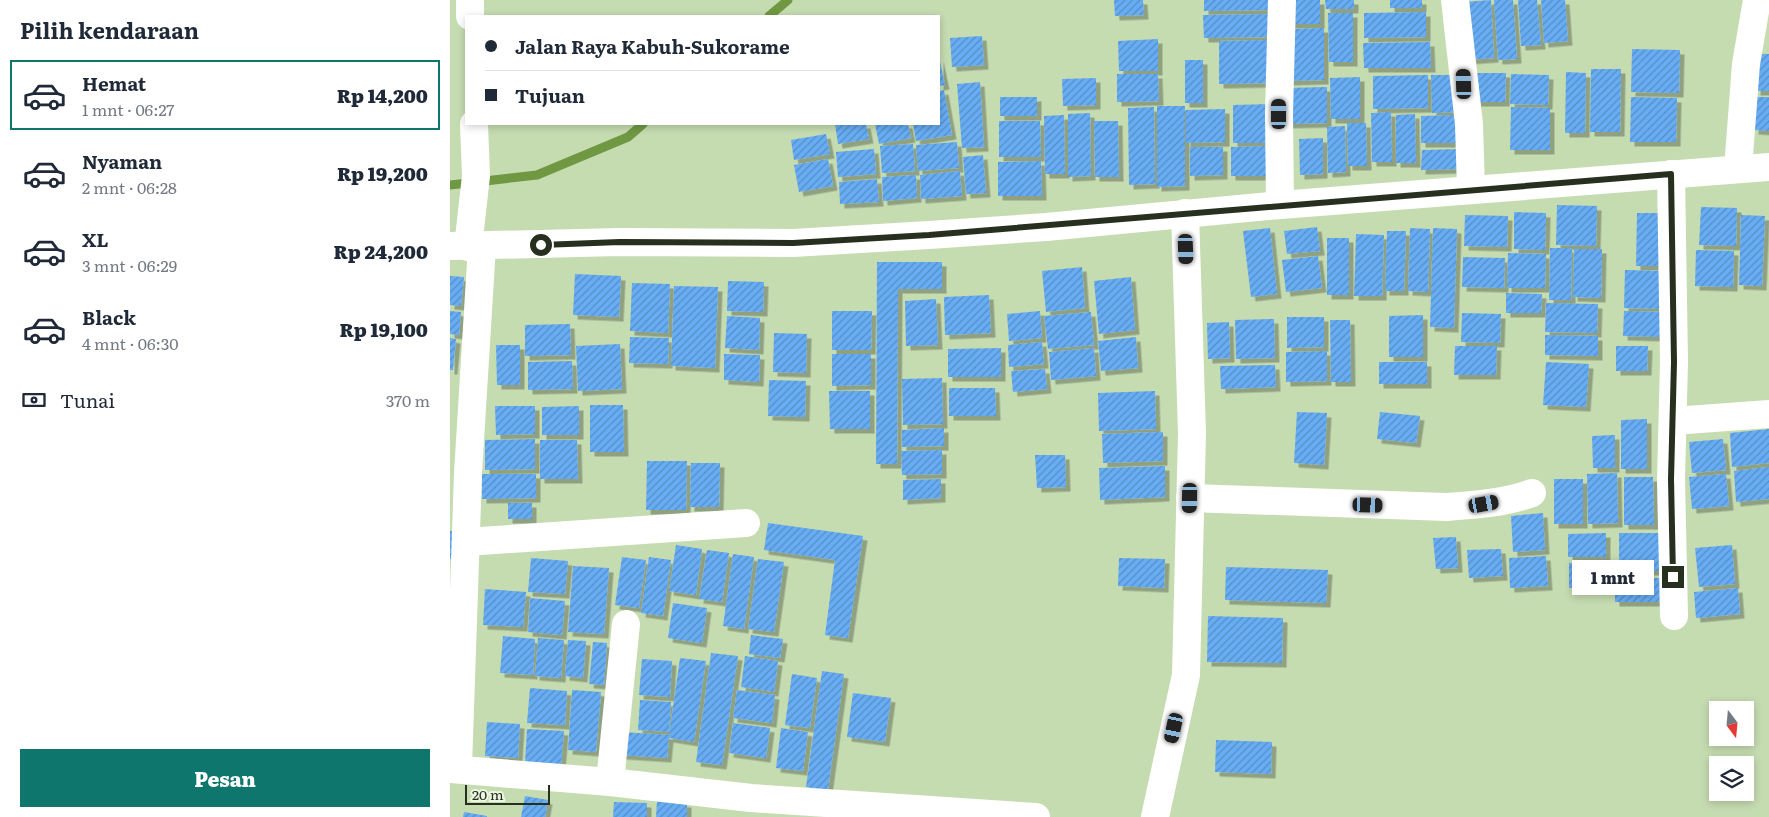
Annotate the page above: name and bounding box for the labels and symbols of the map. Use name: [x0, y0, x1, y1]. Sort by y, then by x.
car: [1455, 69, 1472, 99]
car: [1271, 99, 1286, 129]
route start: [530, 234, 552, 256]
car: [1177, 234, 1194, 264]
car: [1182, 483, 1197, 513]
car: [1467, 494, 1500, 514]
car: [1352, 497, 1383, 513]
callout: 1 mnt: [1573, 560, 1656, 594]
route end: [1662, 566, 1684, 588]
north arrow: [1709, 701, 1754, 746]
car: [1163, 712, 1184, 744]
scale bar: [465, 782, 550, 805]

